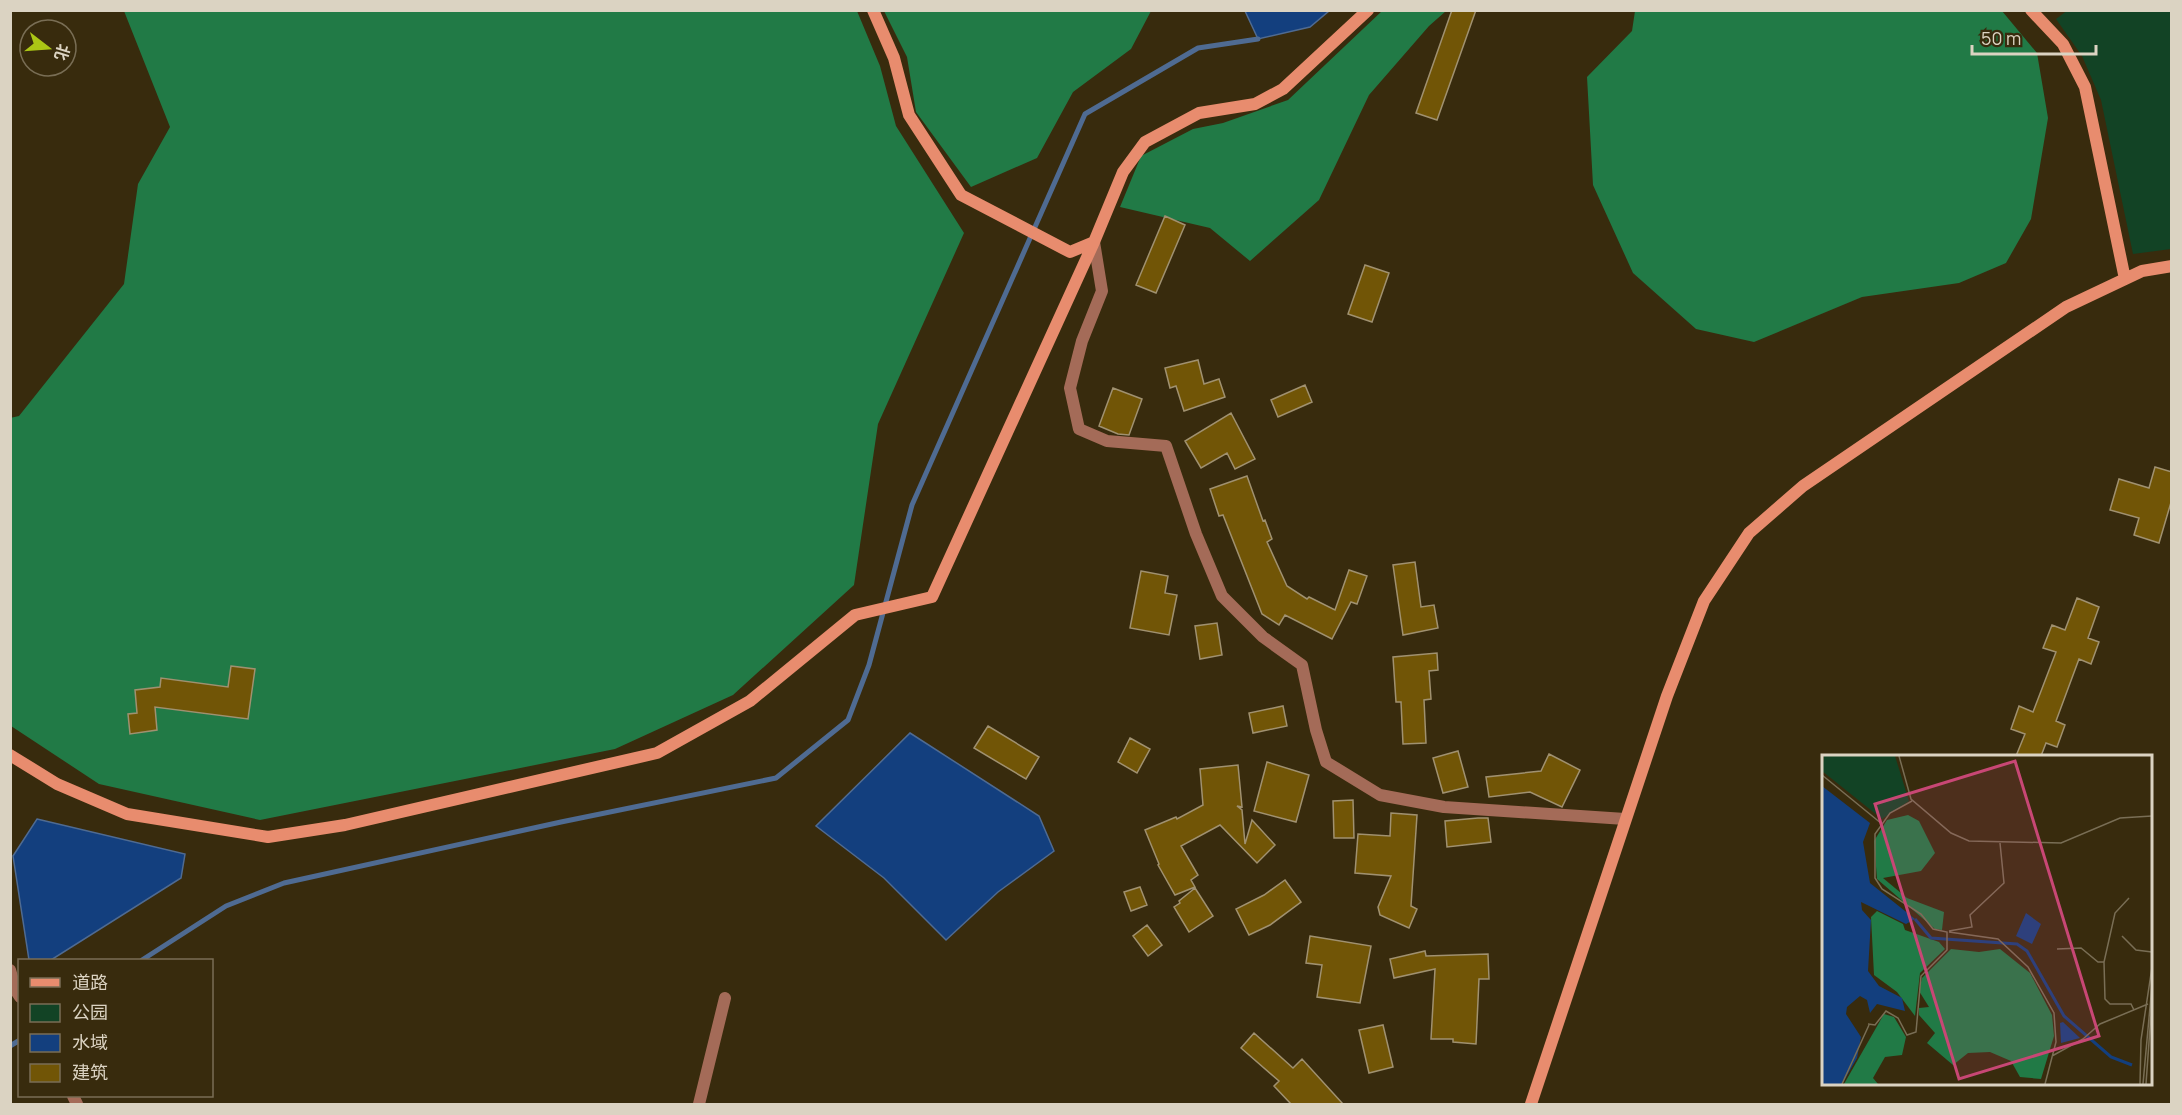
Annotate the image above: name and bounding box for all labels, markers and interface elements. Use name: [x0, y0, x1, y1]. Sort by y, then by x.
north arrow: [18, 18, 78, 78]
scale bar: [1972, 18, 2096, 56]
text: 50 m: [1981, 26, 2021, 50]
text: 北: [49, 42, 75, 63]
inset map: [1822, 755, 2152, 1085]
legend: [18, 959, 213, 1097]
text: 道路: [72, 970, 108, 994]
text: 公园: [72, 1000, 108, 1024]
text: 水域: [72, 1030, 108, 1054]
text: 建筑: [72, 1060, 108, 1084]

